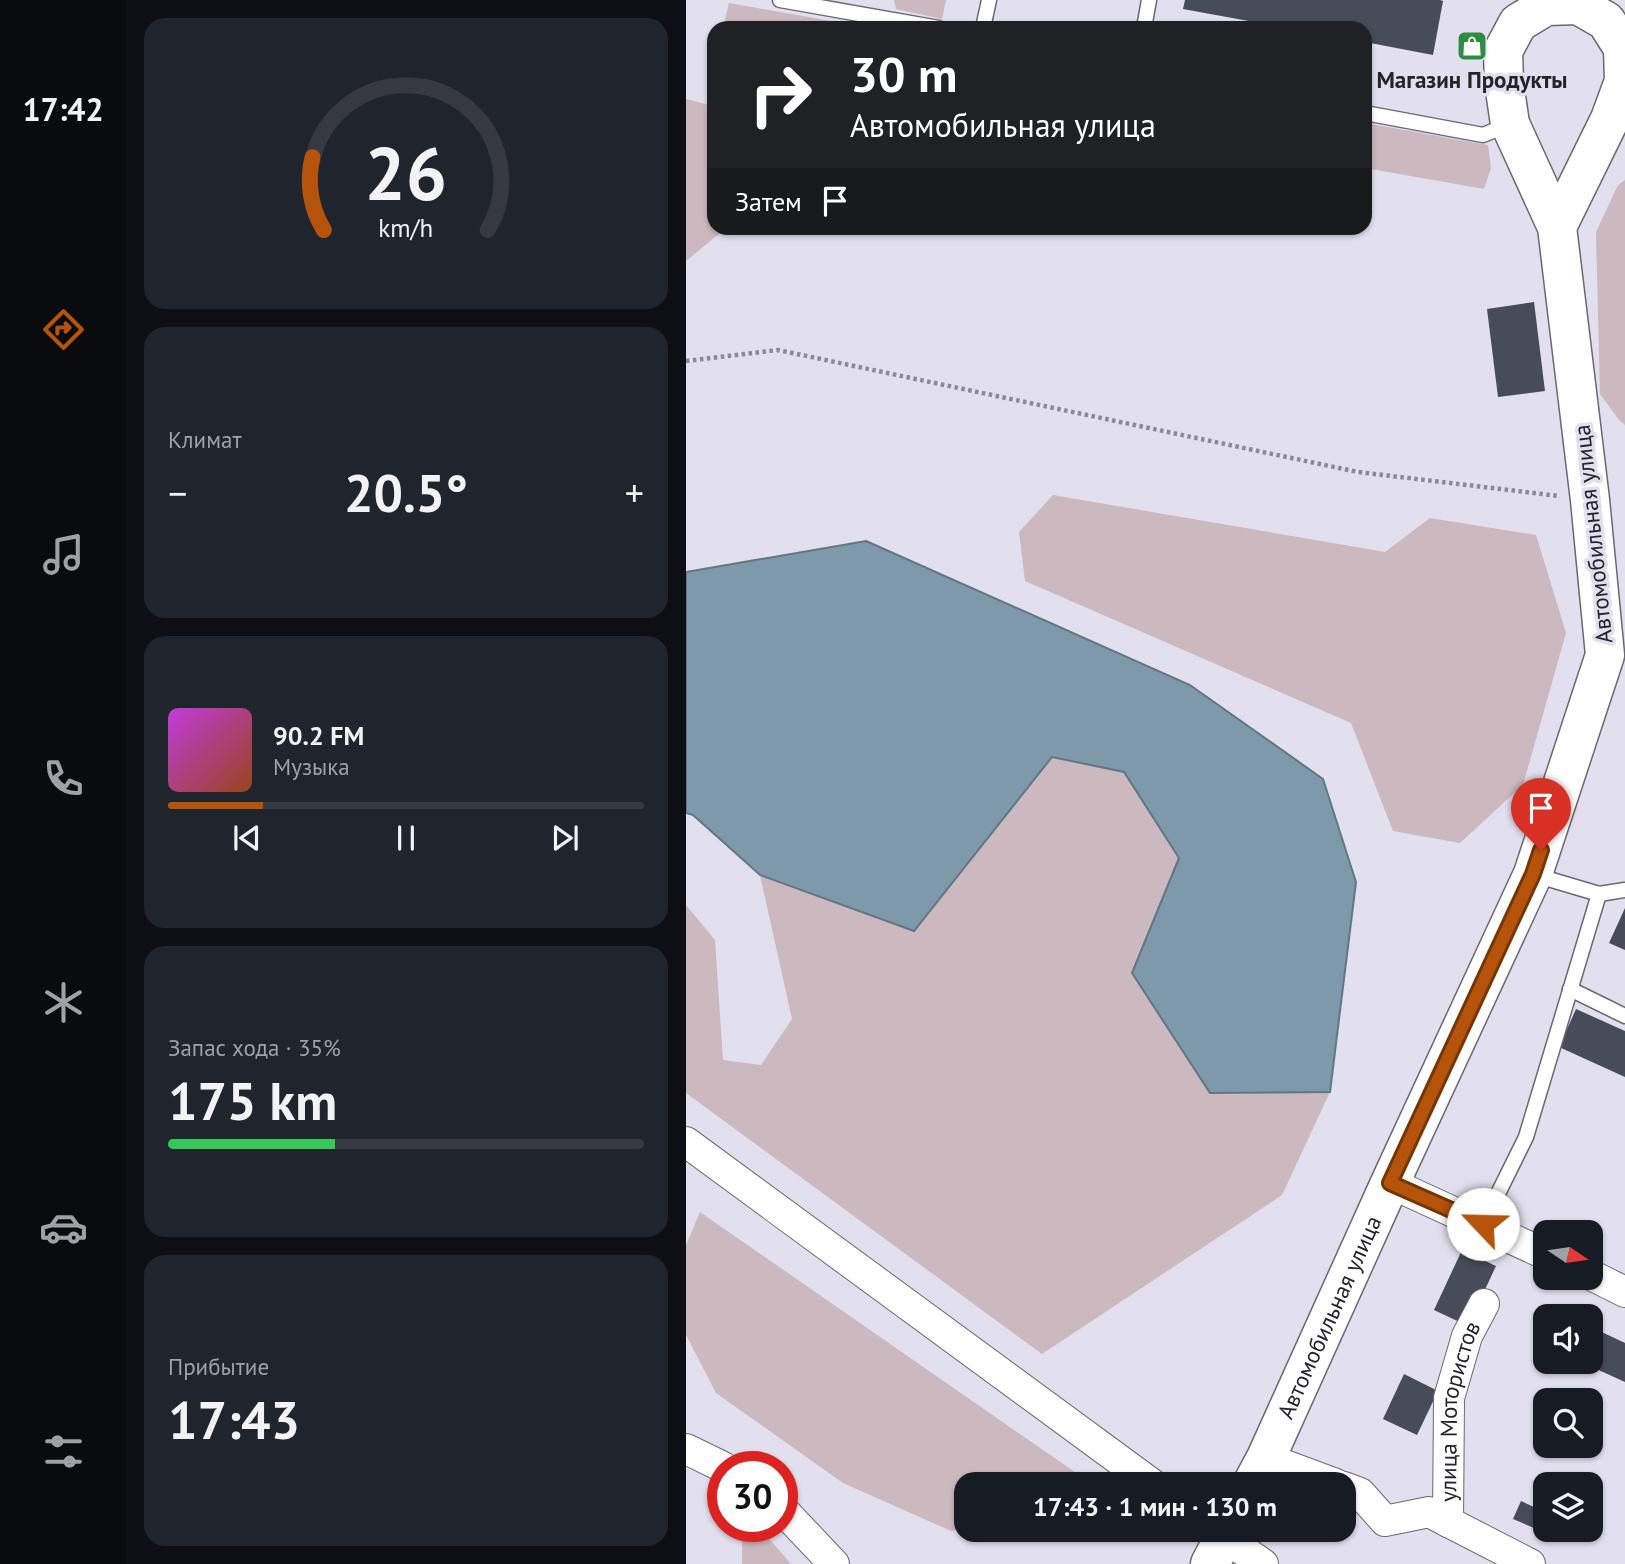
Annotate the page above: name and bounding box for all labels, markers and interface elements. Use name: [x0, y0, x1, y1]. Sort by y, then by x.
shop icon: Магазин Продукты: [1455, 29, 1489, 63]
text: 30 m: [850, 42, 957, 106]
icon: right: [735, 49, 826, 140]
place label: Магазин Продукты: [1376, 65, 1568, 94]
text: 17:42: [22, 88, 104, 130]
text: Автомобильная улица: [850, 104, 1156, 146]
text: 26: [365, 126, 447, 220]
icon: arrive: [816, 182, 854, 220]
text: Затем: [735, 185, 802, 218]
text: km/h: [379, 211, 433, 243]
icon: directions: [39, 305, 88, 354]
street label: Автомобильная улица: [1567, 423, 1618, 645]
text: Климат: [168, 425, 242, 454]
text: 20.5°: [344, 459, 468, 526]
text: −: [168, 468, 187, 517]
text: +: [625, 468, 644, 517]
icon: music: [39, 530, 88, 579]
text: 90.2 FM: [273, 719, 364, 752]
text: Музыка: [273, 752, 350, 781]
icon: phone: [39, 754, 88, 803]
pin: [1511, 778, 1571, 850]
icon: arrive: [1522, 789, 1560, 827]
icon: previous: [228, 819, 266, 857]
icon: pause: [387, 819, 425, 857]
icon: next: [546, 819, 584, 857]
icon: climate: [39, 978, 88, 1027]
text: Запас хода · 35%: [168, 1033, 341, 1062]
text: 175 km: [168, 1067, 337, 1134]
position arrow: [1446, 1187, 1520, 1261]
icon: car: [39, 1203, 88, 1252]
street label: Автомобильная улица: [1271, 1211, 1387, 1423]
north arrow: [1533, 1220, 1603, 1290]
map controls: [1533, 1220, 1603, 1542]
button: sound: [1533, 1304, 1603, 1374]
street label: улица Мотористов: [1433, 1315, 1487, 1502]
text: Прибытие: [168, 1352, 269, 1381]
text: 17:43: [168, 1386, 300, 1453]
button: search: [1533, 1388, 1603, 1458]
icon: filters: [39, 1427, 88, 1476]
speed limit sign: 30: [707, 1451, 798, 1542]
button: layers: [1533, 1472, 1603, 1542]
text: 17:43 · 1 мин · 130 m: [1033, 1490, 1277, 1523]

